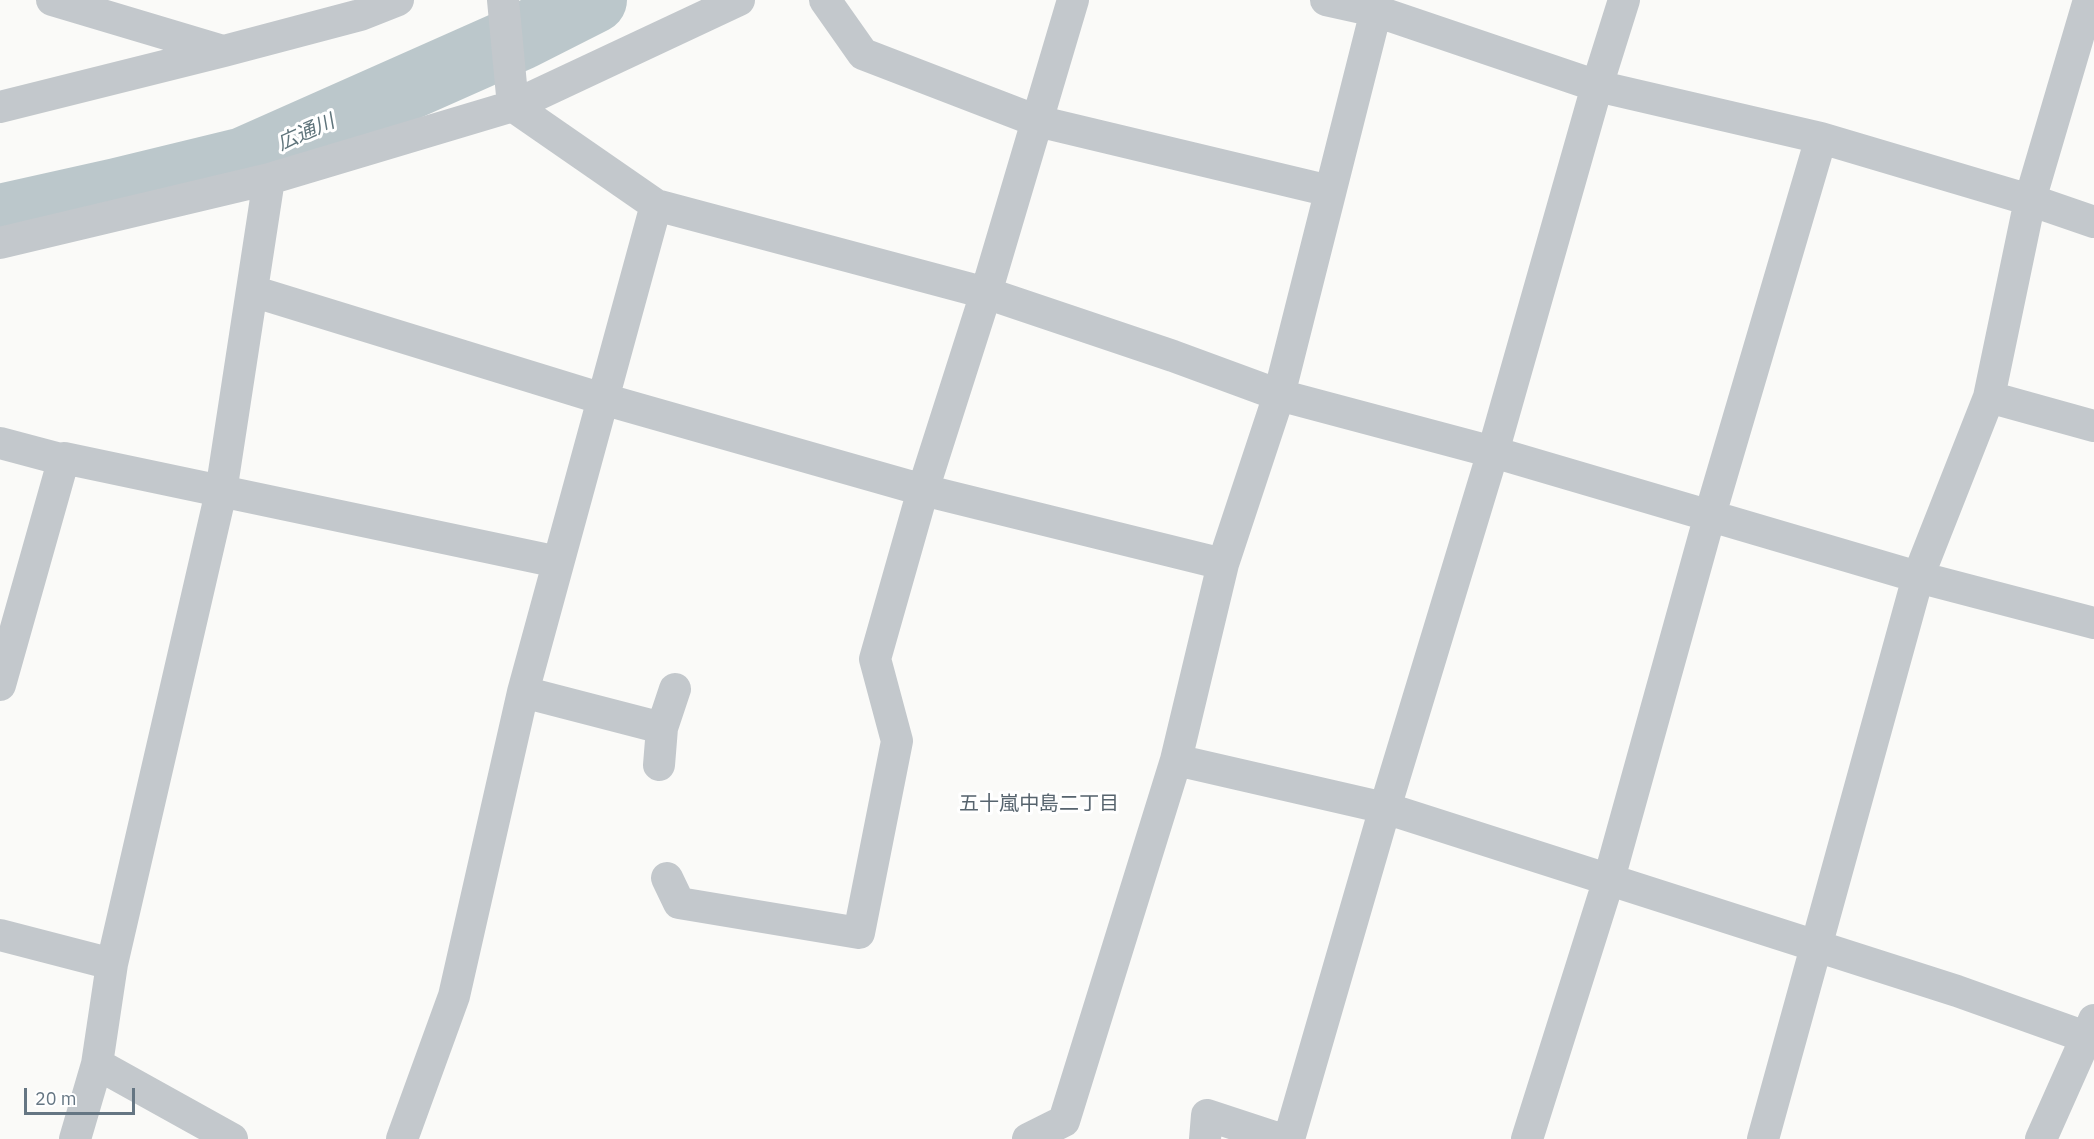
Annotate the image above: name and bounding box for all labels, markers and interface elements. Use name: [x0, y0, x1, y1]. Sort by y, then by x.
water label: 広通川: [274, 110, 338, 156]
district label: 五十嵐中島二丁目: [959, 792, 1119, 816]
scale bar: [27, 1076, 138, 1114]
text: 20 m: [35, 1087, 77, 1110]

